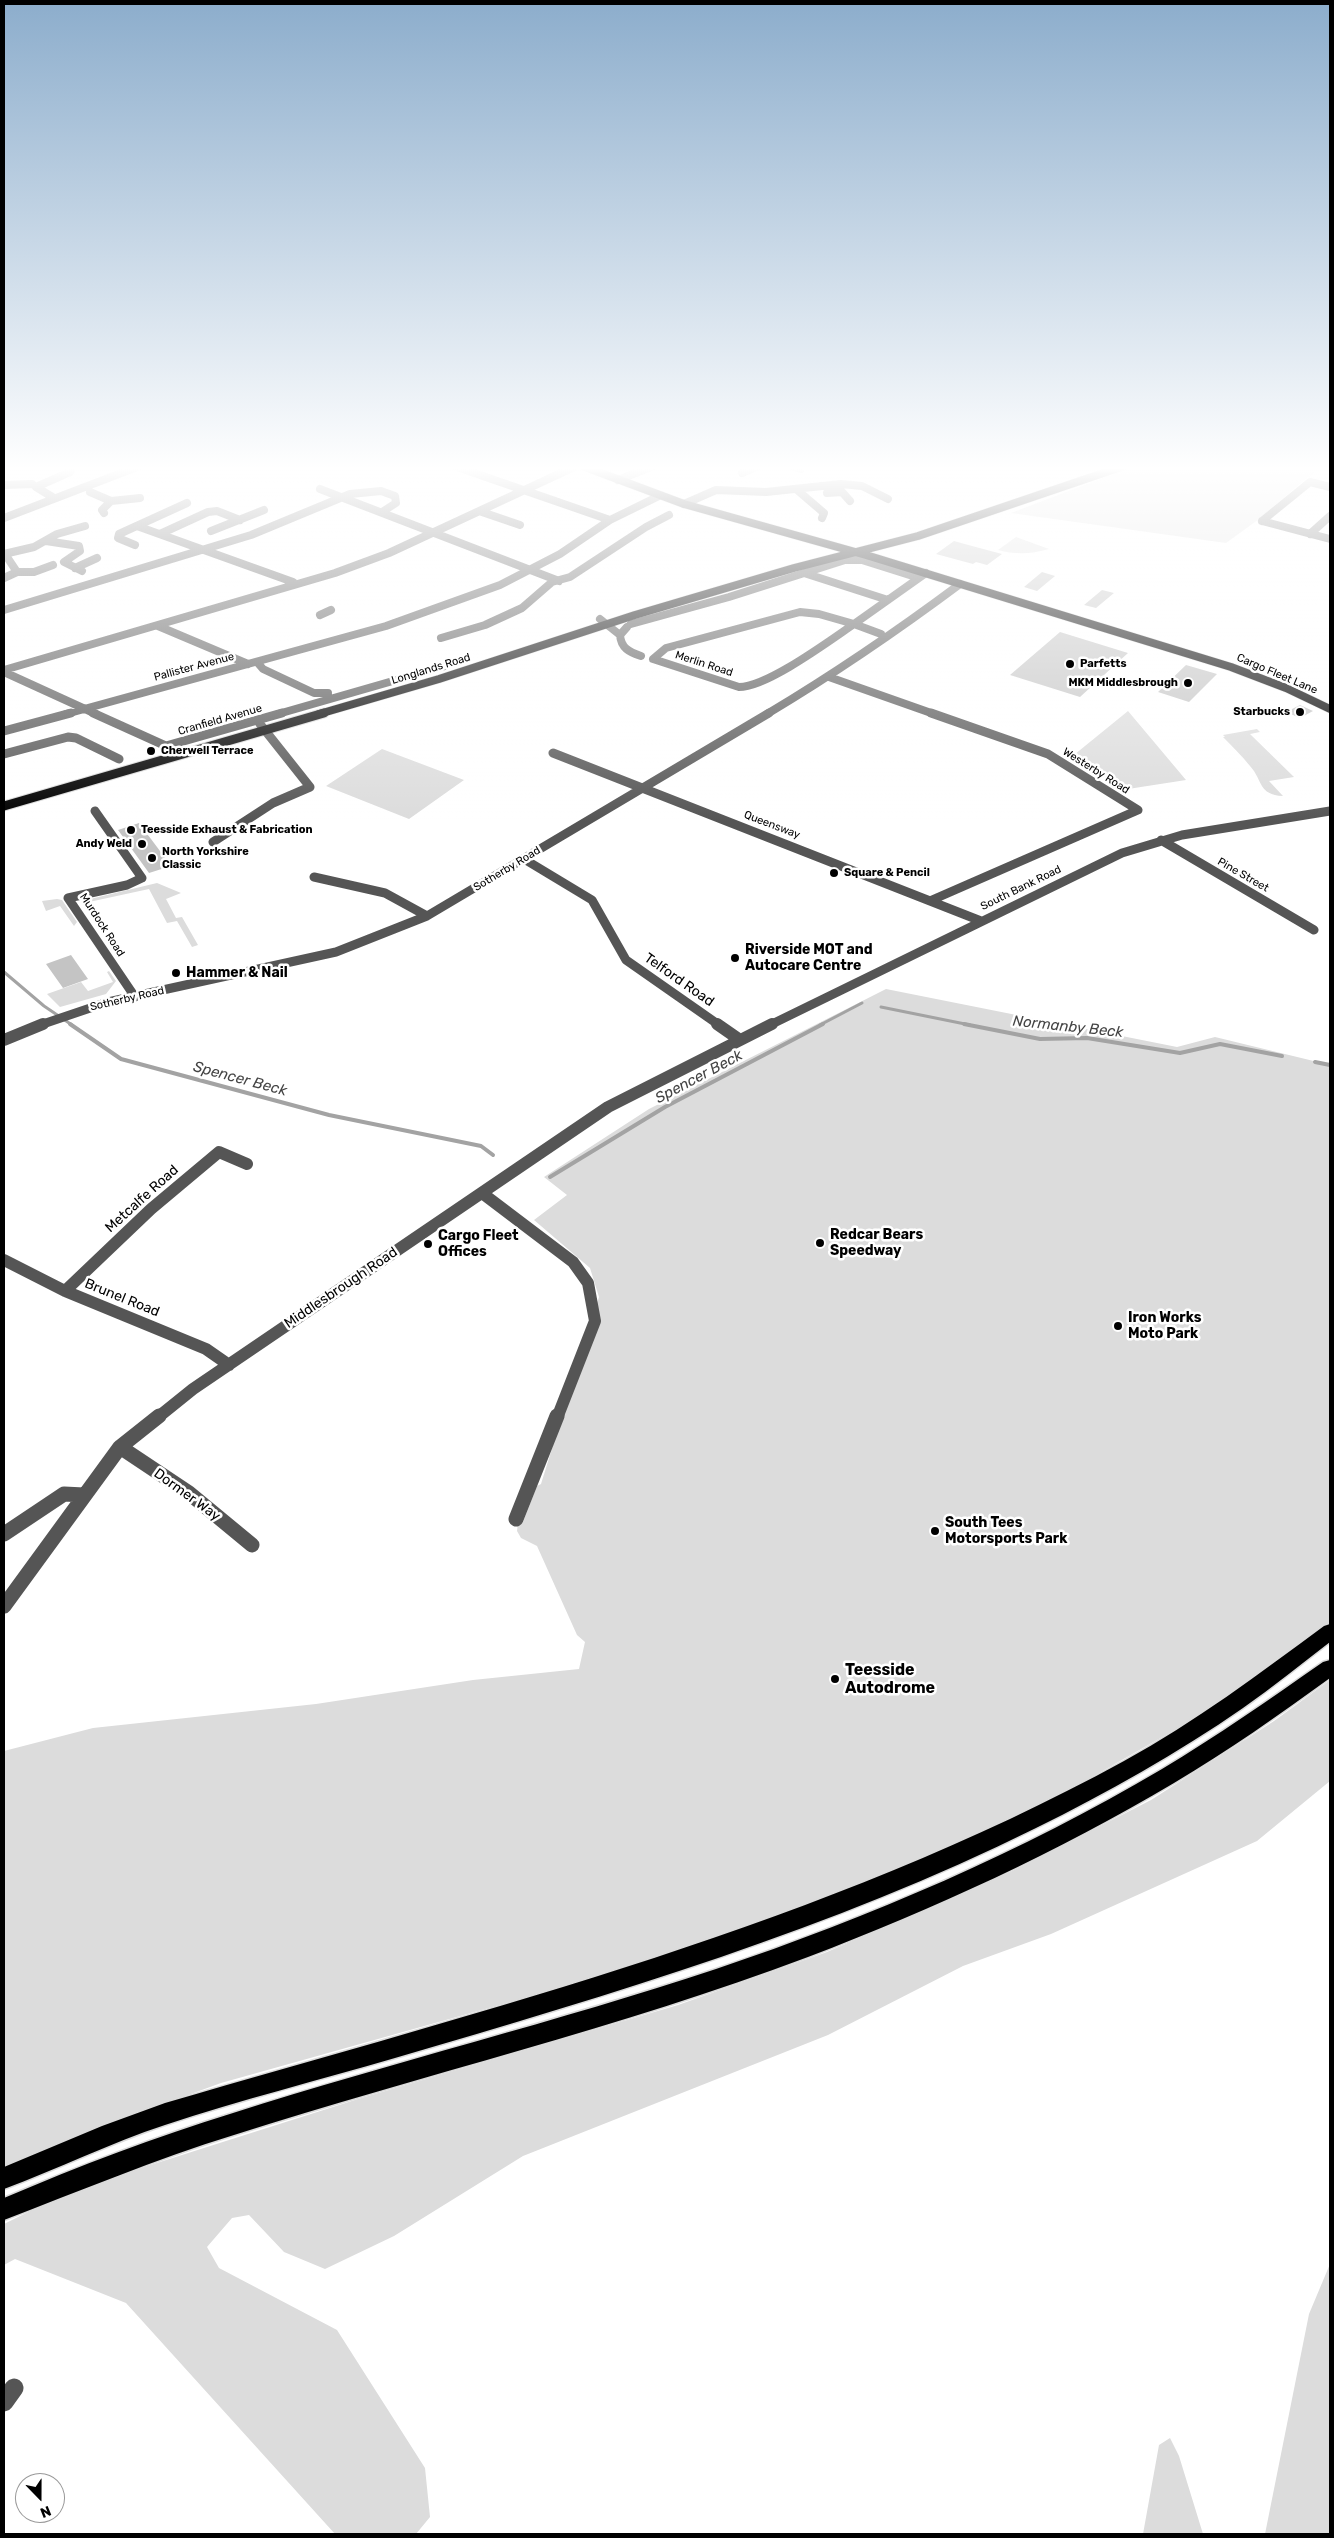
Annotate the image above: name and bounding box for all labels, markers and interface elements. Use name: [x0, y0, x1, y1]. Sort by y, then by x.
street label: Merlin Road: [674, 648, 734, 680]
street label: Pallister Avenue: [152, 650, 236, 684]
street label: Longlands Road: [390, 651, 472, 687]
street label: Cargo Fleet Lane: [1235, 651, 1319, 697]
place label: Parfetts: [1080, 657, 1126, 671]
marker: Parfetts: [1064, 658, 1076, 670]
place label: MKM Middlesbrough: [1068, 676, 1178, 690]
marker: MKM Middlesbrough: [1182, 677, 1194, 689]
street label: Cranfield Avenue: [177, 702, 263, 738]
place label: Starbucks: [1233, 705, 1290, 719]
marker: Starbucks: [1294, 706, 1306, 718]
place label: Cherwell Terrace: [161, 744, 254, 758]
marker: Cherwell Terrace: [145, 745, 157, 757]
street label: Westerby Road: [1060, 745, 1132, 797]
street label: Queensway: [742, 808, 802, 842]
place label: Teesside Exhaust & Fabrication: [141, 823, 313, 837]
marker: Teesside Exhaust & Fabrication: [125, 824, 137, 836]
place label: Andy Weld: [76, 837, 132, 851]
marker: Andy Weld: [136, 838, 148, 850]
street label: Sotherby Road: [471, 844, 543, 894]
place label: North Yorkshire Classic: [162, 845, 249, 871]
marker: North Yorkshire Classic: [146, 852, 158, 864]
street label: Pine Street: [1215, 855, 1271, 895]
street label: South Bank Road: [979, 863, 1063, 913]
place label: Square & Pencil: [844, 866, 930, 880]
marker: Square & Pencil: [828, 867, 840, 879]
street label: Murdock Road: [77, 891, 127, 959]
place label: Riverside MOT and Autocare Centre: [745, 942, 873, 974]
street label: Telford Road: [641, 950, 717, 1010]
marker: Riverside MOT and Autocare Centre: [729, 952, 741, 964]
place label: Hammer & Nail: [186, 965, 288, 981]
marker: Hammer & Nail: [170, 967, 182, 979]
street label: Sotherby Road: [89, 984, 165, 1014]
water label: Normanby Beck: [1012, 1012, 1124, 1042]
water label: Spencer Beck: [652, 1046, 746, 1108]
water label: Spencer Beck: [191, 1058, 289, 1100]
street label: Metcalfe Road: [102, 1162, 182, 1236]
place label: Redcar Bears Speedway: [830, 1227, 923, 1260]
place label: Cargo Fleet Offices: [438, 1228, 519, 1260]
marker: Redcar Bears Speedway: [814, 1237, 826, 1249]
marker: Cargo Fleet Offices: [422, 1238, 434, 1250]
street label: Middlesbrough Road: [281, 1244, 401, 1332]
street label: Brunel Road: [82, 1275, 162, 1321]
place label: Iron Works Moto Park: [1128, 1310, 1201, 1342]
marker: Iron Works Moto Park: [1112, 1320, 1124, 1332]
street label: Dormer Way: [150, 1465, 224, 1525]
place label: South Tees Motorsports Park: [945, 1515, 1067, 1548]
marker: South Tees Motorsports Park: [929, 1525, 941, 1537]
place label: Teesside Autodrome: [845, 1660, 935, 1698]
marker: Teesside Autodrome: [829, 1673, 841, 1685]
north arrow: [15, 2473, 65, 2523]
text: N: [38, 2502, 53, 2521]

